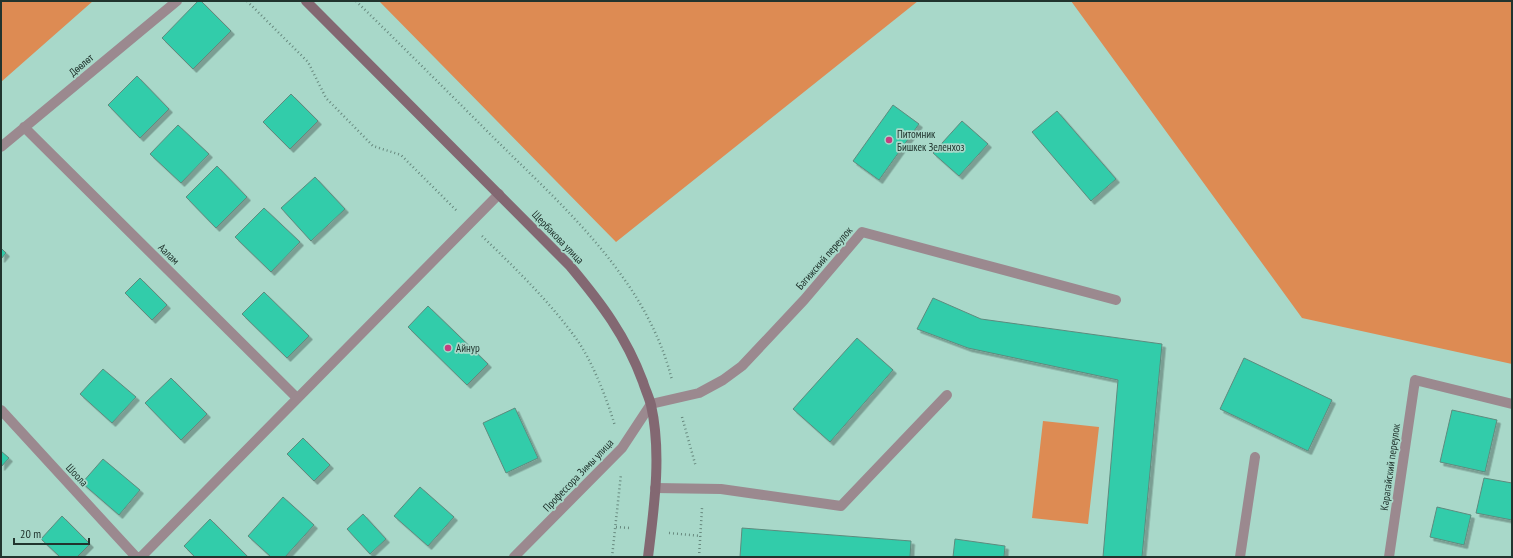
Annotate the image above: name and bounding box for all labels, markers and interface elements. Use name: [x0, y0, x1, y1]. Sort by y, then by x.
street label: Дөөлөт: [66, 50, 97, 79]
place label: Питомник Бишкек Зеленхоз: [897, 127, 965, 154]
marker: Питомник Бишкек Зеленхоз: [884, 135, 894, 145]
street label: Щербакова улица: [529, 207, 587, 267]
street label: Багижский переулок: [793, 223, 856, 293]
street label: Аалам: [155, 240, 183, 268]
place label: Айнур: [456, 341, 480, 355]
marker: Айнур: [443, 343, 453, 353]
street label: Карагайский переулок: [1377, 422, 1403, 511]
street label: Профессора Зимы улица: [540, 436, 616, 514]
street label: Шоола: [63, 461, 91, 489]
scale bar: [14, 520, 89, 546]
text: 20 m: [20, 526, 41, 541]

